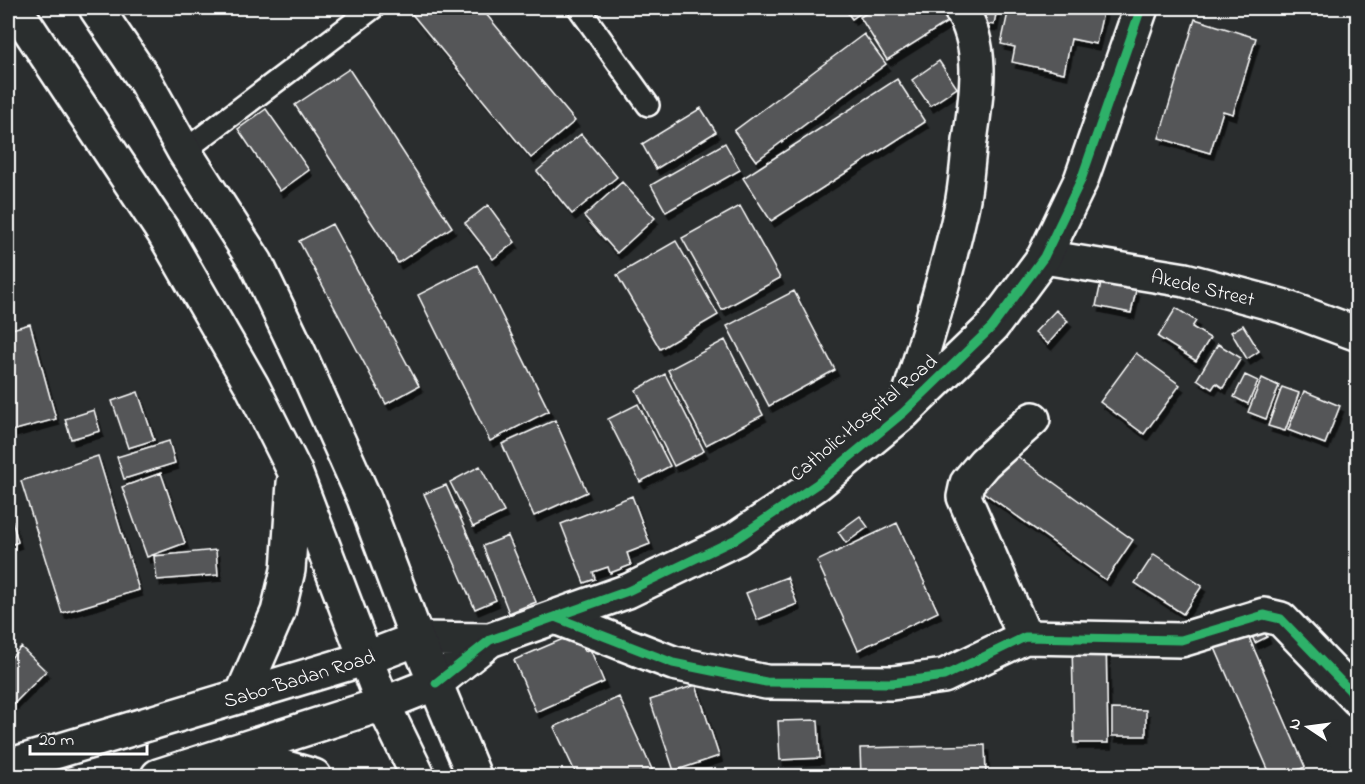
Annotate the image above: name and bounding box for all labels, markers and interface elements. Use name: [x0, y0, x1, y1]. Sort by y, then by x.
street label: Akede Street: [1148, 263, 1257, 316]
street label: Catholic Hospital Road: [785, 348, 945, 489]
street label: Sabo-Badan Road: [221, 644, 379, 717]
north arrow: [1278, 697, 1338, 757]
text: N: [1282, 716, 1308, 732]
scale bar: [30, 718, 147, 756]
text: 20 m: [39, 728, 74, 754]

